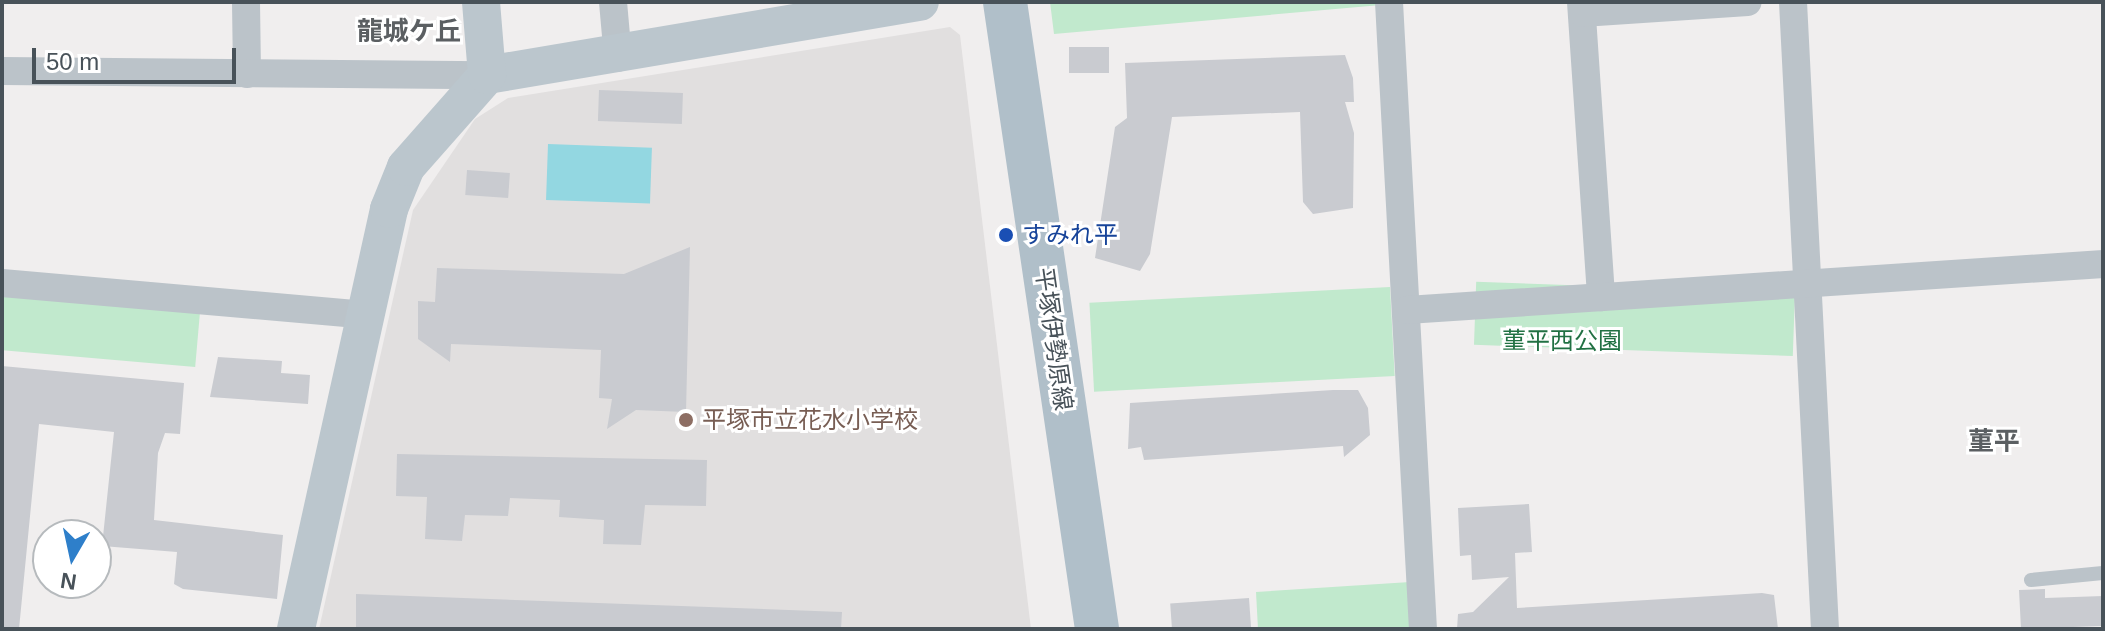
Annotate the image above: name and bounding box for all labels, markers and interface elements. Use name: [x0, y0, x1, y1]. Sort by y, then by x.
district label: 龍城ケ丘: [357, 16, 461, 48]
scale bar: [36, 32, 240, 82]
text: 50 m: [46, 48, 99, 75]
place label: すみれ平: [1022, 221, 1118, 249]
marker: すみれ平: [997, 226, 1015, 244]
street label: 平塚伊勢原線: [1030, 266, 1078, 412]
park label: 菫平西公園: [1502, 327, 1622, 355]
place label: 平塚市立花水小学校: [702, 406, 918, 434]
marker: 平塚市立花水小学校: [677, 411, 695, 429]
district label: 菫平: [1968, 426, 2020, 458]
north arrow: [32, 519, 112, 599]
text: N: [59, 568, 78, 595]

